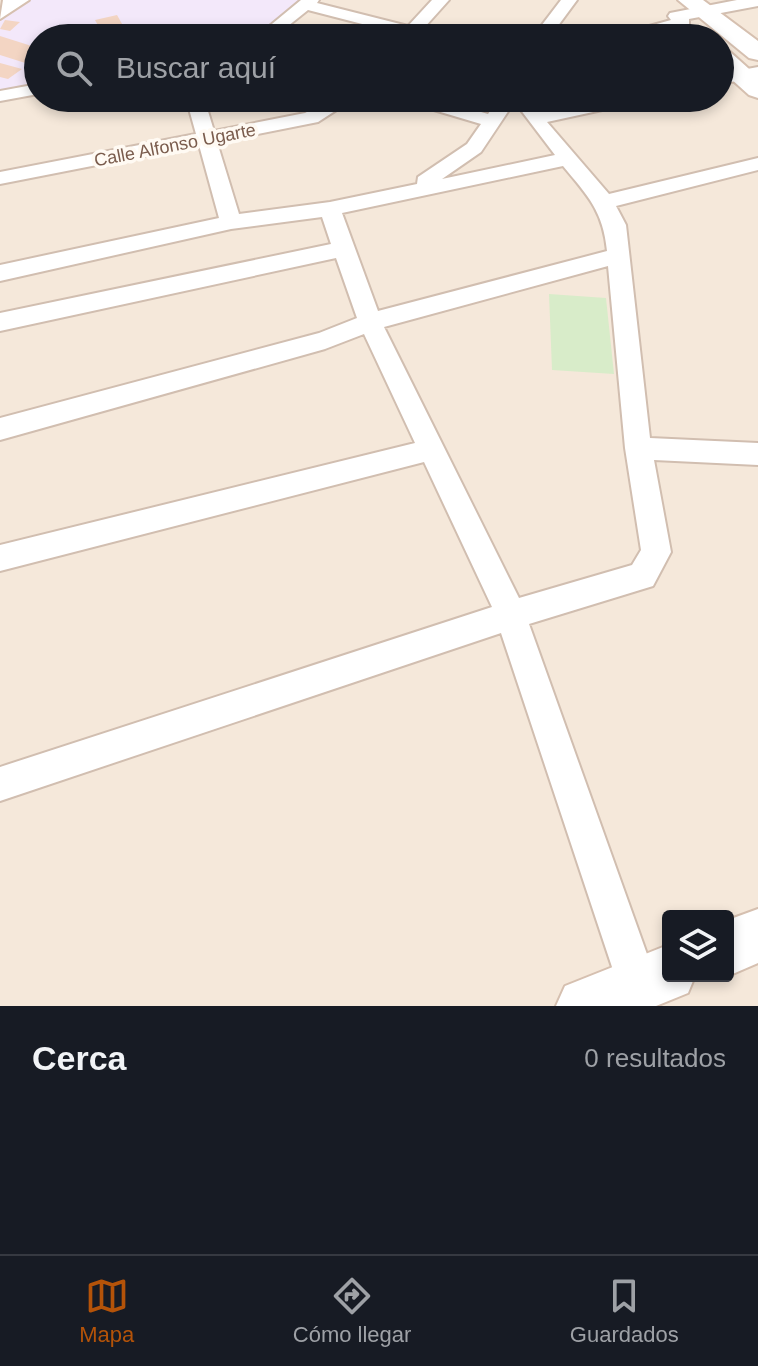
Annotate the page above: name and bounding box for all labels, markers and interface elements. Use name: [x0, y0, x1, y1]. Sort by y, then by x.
search box: [24, 24, 734, 112]
icon: search: [52, 46, 96, 90]
text: Buscar aquí: [116, 51, 276, 84]
street label: Calle Alfonso Ugarte: [93, 120, 257, 170]
map controls: [662, 910, 734, 982]
button: layers: [662, 910, 734, 982]
text: Cerca: [32, 1039, 127, 1077]
text: 0 resultados: [584, 1043, 726, 1073]
tab: Mapa: [79, 1274, 134, 1348]
tab: Cómo llegar: [293, 1274, 411, 1348]
tab: Guardados: [570, 1274, 679, 1348]

